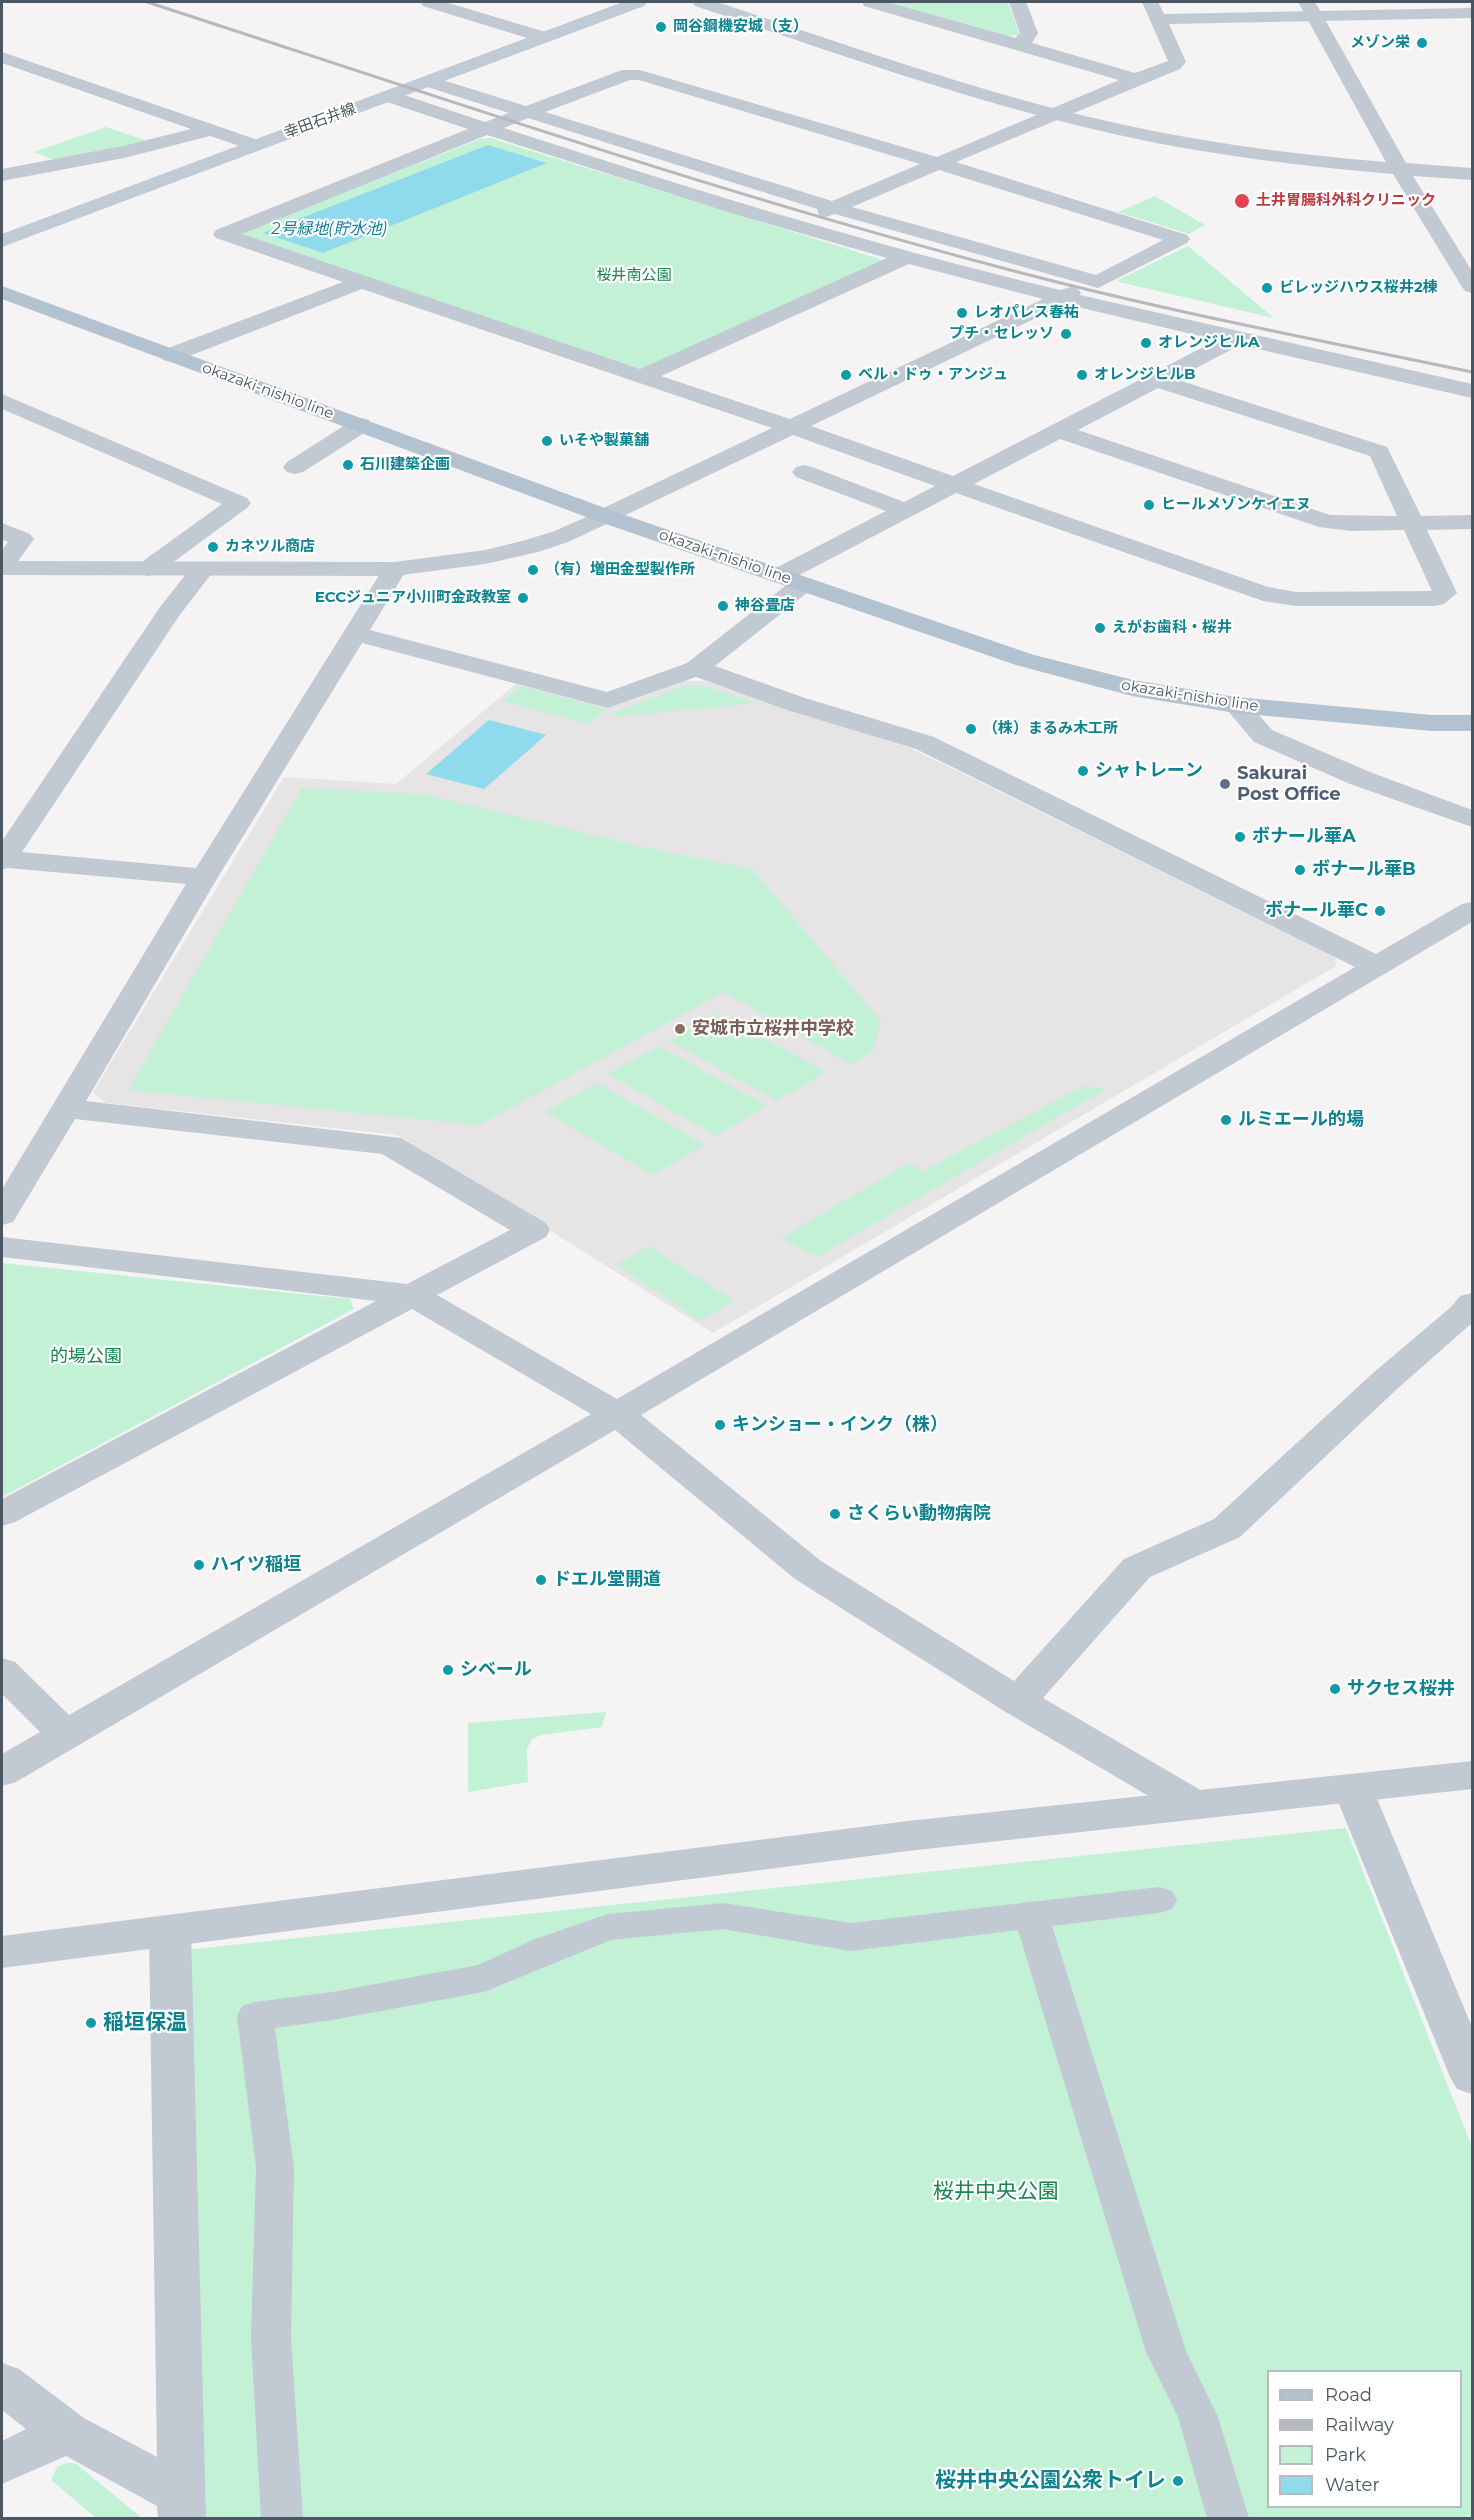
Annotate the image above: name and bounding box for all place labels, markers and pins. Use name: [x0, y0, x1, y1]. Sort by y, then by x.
place label: 岡谷鋼機安城（支）: [673, 18, 808, 36]
marker: 岡谷鋼機安城（支）: [654, 20, 668, 34]
place label: メゾン栄: [1350, 34, 1410, 52]
marker: メゾン栄: [1415, 36, 1429, 50]
marker: 土井胃腸科外科クリニック: [1233, 192, 1251, 210]
place label: 土井胃腸科外科クリニック: [1256, 192, 1436, 210]
place label: ビレッジハウス桜井2棟: [1279, 279, 1438, 297]
marker: ビレッジハウス桜井2棟: [1260, 281, 1274, 295]
place label: レオパレス春祐: [974, 304, 1079, 322]
marker: レオパレス春祐: [955, 306, 969, 320]
place label: プチ・セレッソ: [949, 325, 1054, 343]
marker: プチ・セレッソ: [1059, 327, 1073, 341]
place label: オレンジヒルA: [1158, 334, 1259, 352]
marker: オレンジヒルA: [1139, 336, 1153, 350]
place label: ベル・ドゥ・アンジュ: [858, 366, 1008, 384]
place label: オレンジヒルB: [1094, 366, 1195, 384]
marker: ベル・ドゥ・アンジュ: [839, 368, 853, 382]
marker: オレンジヒルB: [1075, 368, 1089, 382]
place label: いそや製菓舗: [559, 432, 649, 450]
marker: いそや製菓舗: [540, 434, 554, 448]
place label: 石川建築企画: [360, 456, 450, 474]
marker: 石川建築企画: [341, 458, 355, 472]
place label: ヒールメゾンケイエヌ: [1161, 496, 1311, 514]
marker: ヒールメゾンケイエヌ: [1142, 498, 1156, 512]
place label: カネツル商店: [225, 538, 315, 556]
marker: カネツル商店: [206, 540, 220, 554]
place label: （有）増田金型製作所: [545, 561, 695, 579]
marker: （有）増田金型製作所: [526, 563, 540, 577]
place label: ECCジュニア小川町金政教室: [315, 589, 511, 607]
marker: ECCジュニア小川町金政教室: [516, 591, 530, 605]
place label: 神谷畳店: [735, 597, 795, 615]
marker: 神谷畳店: [716, 599, 730, 613]
place label: えがお歯科・桜井: [1112, 619, 1232, 637]
marker: えがお歯科・桜井: [1093, 621, 1107, 635]
place label: （株）まるみ木工所: [983, 720, 1118, 738]
marker: （株）まるみ木工所: [964, 722, 978, 736]
place label: シャトレーン: [1095, 760, 1203, 782]
place label: Sakurai Post Office: [1237, 763, 1341, 806]
marker: シャトレーン: [1076, 764, 1090, 778]
marker: Sakurai Post Office: [1218, 777, 1232, 791]
place label: ボナール華A: [1252, 826, 1356, 848]
marker: ボナール華A: [1233, 830, 1247, 844]
place label: ボナール華B: [1312, 859, 1416, 881]
marker: ボナール華B: [1293, 863, 1307, 877]
place label: ボナール華C: [1265, 900, 1368, 922]
marker: ボナール華C: [1373, 904, 1387, 918]
place label: 安城市立桜井中学校: [692, 1018, 854, 1040]
marker: 安城市立桜井中学校: [673, 1022, 687, 1036]
place label: ルミエール的場: [1238, 1109, 1364, 1131]
marker: ルミエール的場: [1219, 1113, 1233, 1127]
place label: キンショー・インク（株）: [732, 1414, 948, 1436]
marker: キンショー・インク（株）: [713, 1418, 727, 1432]
place label: さくらい動物病院: [847, 1503, 991, 1525]
marker: さくらい動物病院: [828, 1507, 842, 1521]
place label: ハイツ稲垣: [211, 1554, 301, 1576]
marker: ハイツ稲垣: [192, 1558, 206, 1572]
place label: ドエル堂開道: [553, 1569, 661, 1591]
marker: ドエル堂開道: [534, 1573, 548, 1587]
place label: シベール: [460, 1659, 532, 1681]
marker: シベール: [441, 1663, 455, 1677]
place label: サクセス桜井: [1347, 1678, 1455, 1700]
marker: サクセス桜井: [1328, 1682, 1342, 1696]
place label: 稲垣保温: [103, 2010, 187, 2036]
marker: 稲垣保温: [84, 2016, 98, 2030]
place label: 桜井中央公園公衆トイレ: [935, 2468, 1166, 2494]
marker: 桜井中央公園公衆トイレ: [1171, 2474, 1185, 2488]

